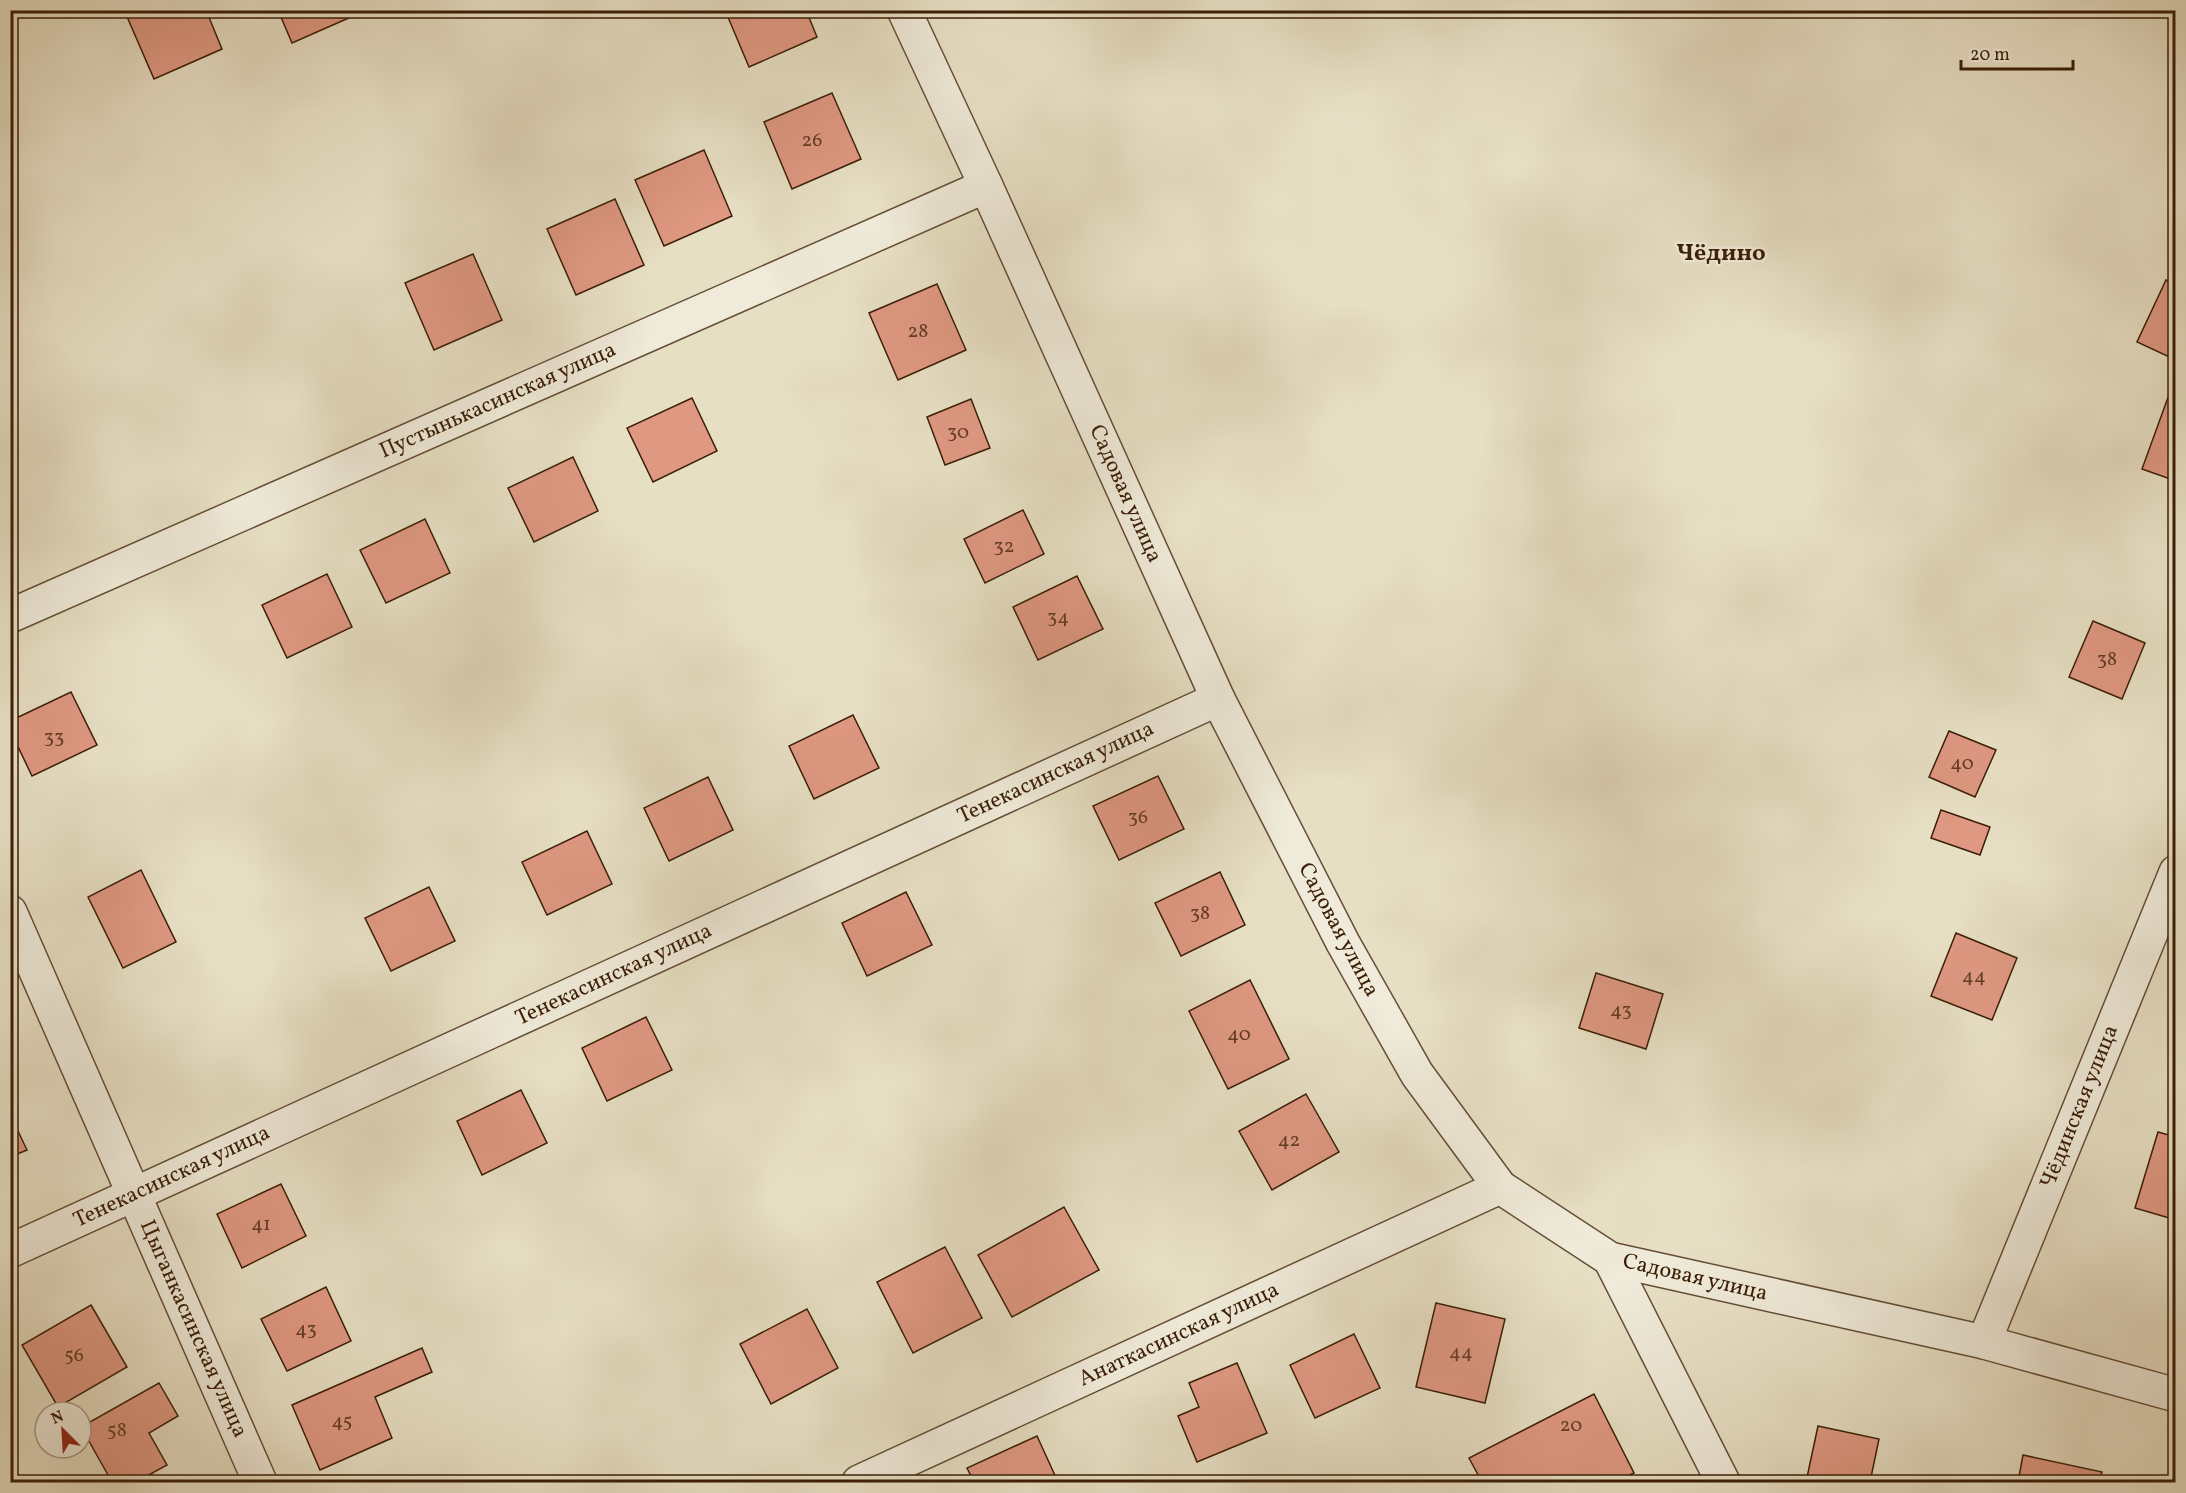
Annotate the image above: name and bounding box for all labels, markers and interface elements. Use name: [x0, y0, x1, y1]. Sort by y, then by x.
scale bar: [1961, 33, 2074, 71]
text: 20 m: [1970, 43, 2010, 68]
house number: 26: [802, 127, 822, 155]
district label: Чёдино: [1676, 237, 1766, 271]
house number: 28: [908, 318, 928, 346]
street label: Пустынькасинская улица: [375, 335, 621, 467]
house number: 30: [947, 419, 969, 447]
street label: Садовая улица: [1081, 420, 1169, 568]
house number: 32: [994, 533, 1015, 561]
house number: 34: [1047, 604, 1069, 632]
house number: 38: [2097, 646, 2117, 674]
street label: Тенекасинская улица: [953, 714, 1159, 832]
house number: 33: [44, 724, 64, 752]
house number: 40: [1950, 750, 1974, 778]
house number: 36: [1128, 804, 1148, 832]
street label: Садовая улица: [1290, 857, 1386, 1003]
house number: 38: [1190, 900, 1210, 928]
street label: Тенекасинская улица: [511, 916, 717, 1034]
house number: 44: [1962, 963, 1986, 991]
house number: 43: [1610, 997, 1632, 1025]
street label: Чёдинская улица: [2033, 1020, 2127, 1193]
house number: 40: [1227, 1021, 1251, 1049]
street label: Тенекасинская улица: [69, 1118, 275, 1236]
house number: 42: [1278, 1127, 1300, 1155]
house number: 41: [251, 1211, 271, 1239]
street label: Цыганкасинская улица: [131, 1215, 255, 1443]
street label: Садовая улица: [1619, 1246, 1771, 1310]
street label: Анаткасинская улица: [1074, 1275, 1284, 1395]
house number: 43: [295, 1316, 317, 1344]
house number: 44: [1449, 1339, 1473, 1367]
house number: 56: [64, 1342, 84, 1370]
north arrow: [33, 1400, 93, 1460]
text: N: [48, 1406, 68, 1431]
house number: 45: [332, 1408, 352, 1436]
house number: 20: [1560, 1412, 1582, 1440]
house number: 58: [107, 1417, 127, 1445]

